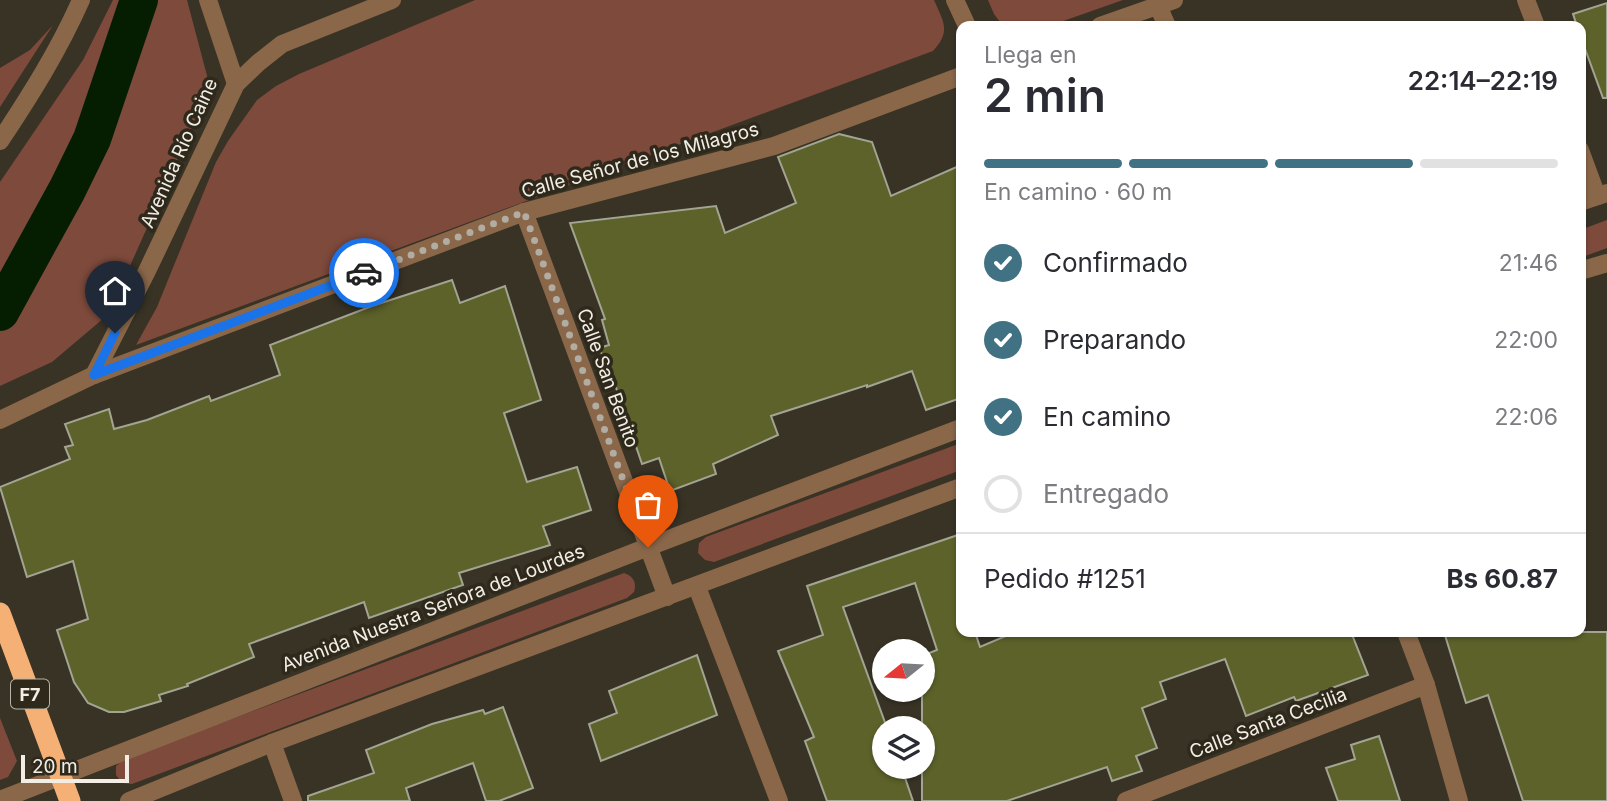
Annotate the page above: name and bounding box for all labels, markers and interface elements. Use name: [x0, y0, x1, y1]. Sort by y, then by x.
text: Llega en: [984, 41, 1076, 69]
text: 22:14–22:19: [1408, 65, 1558, 96]
text: 2 min: [984, 67, 1106, 123]
street label: Avenida Río Caine: [136, 74, 222, 232]
street label: Calle Señor de los Milagros: [519, 117, 761, 203]
text: En camino · 60 m: [984, 178, 1172, 206]
courier: [329, 238, 399, 308]
icon: check: [984, 244, 1022, 282]
text: Confirmado: [1043, 247, 1188, 278]
text: 21:46: [1499, 249, 1558, 277]
icon: car: [345, 254, 383, 292]
pin: [85, 261, 145, 333]
icon: home: [96, 272, 134, 310]
street label: Calle San Benito: [572, 305, 644, 451]
icon: check: [984, 321, 1022, 359]
text: Preparando: [1043, 324, 1186, 355]
text: 22:00: [1494, 326, 1558, 354]
icon: check: [984, 398, 1022, 436]
text: En camino: [1043, 401, 1171, 432]
text: 22:06: [1495, 403, 1558, 431]
pin: [618, 475, 678, 547]
text: Entregado: [1043, 478, 1169, 509]
icon: bag: [629, 486, 667, 524]
street label: Avenida Nuestra Señora de Lourdes: [278, 539, 588, 677]
text: Pedido #1251: [984, 563, 1146, 594]
text: Bs 60.87: [1446, 563, 1558, 594]
north arrow: [872, 639, 934, 702]
map controls: [872, 639, 935, 779]
road number: F7: [11, 680, 49, 708]
street label: Calle Santa Cecilia: [1186, 682, 1350, 764]
button: layers: [872, 716, 935, 779]
scale bar: [21, 752, 130, 784]
text: 20 m: [32, 755, 78, 778]

